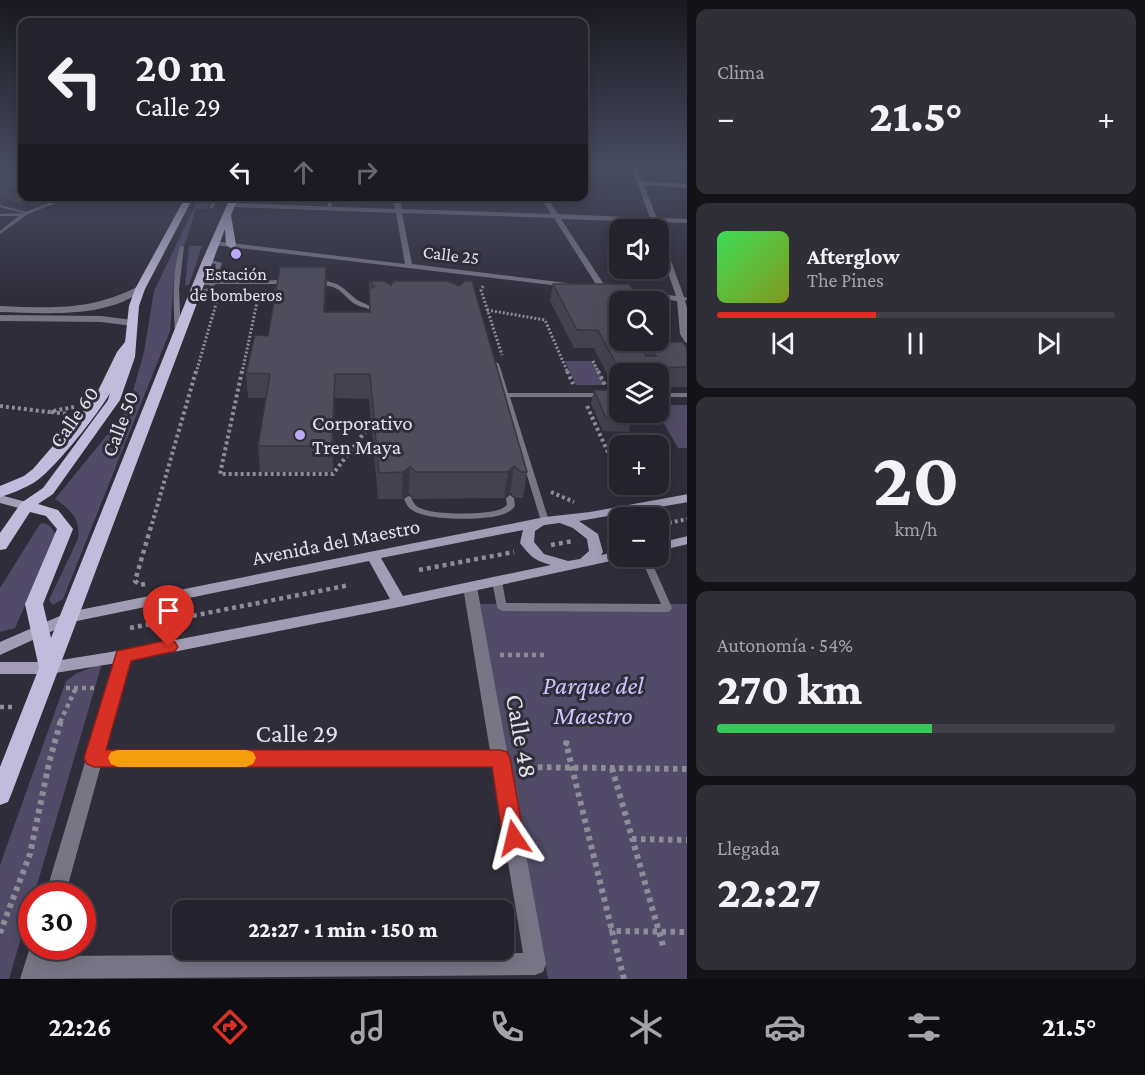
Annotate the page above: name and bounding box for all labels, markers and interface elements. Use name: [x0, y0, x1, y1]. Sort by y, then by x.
icon: left: [36, 42, 114, 120]
text: 20 m: [135, 43, 226, 90]
text: Clima: [717, 61, 765, 83]
text: 21.5°: [869, 91, 963, 141]
text: Calle 29: [135, 92, 221, 122]
text: −: [717, 99, 734, 136]
text: +: [1098, 99, 1115, 136]
icon: left: [224, 156, 257, 189]
icon: ahead: [287, 156, 320, 189]
icon: right: [350, 156, 383, 189]
map controls: [609, 219, 669, 567]
button: sound: [609, 219, 669, 279]
street label: Calle 25: [422, 242, 480, 268]
text: Afterglow: [807, 244, 900, 269]
marker: Estación de bomberos: [229, 247, 243, 261]
place label: Estación de bomberos: [190, 264, 282, 305]
text: The Pines: [807, 269, 884, 291]
button: search: [609, 291, 669, 351]
icon: previous: [767, 327, 800, 360]
icon: pause: [899, 327, 932, 360]
icon: next: [1032, 327, 1065, 360]
button: layers: [609, 363, 669, 423]
street label: Calle 60: [44, 382, 104, 452]
street label: Calle 50: [97, 388, 143, 460]
place label: Corporativo Tren Maya: [312, 411, 413, 459]
marker: Corporativo Tren Maya: [293, 428, 307, 442]
button: +: [609, 435, 669, 495]
text: 20: [872, 435, 960, 522]
button: −: [609, 507, 669, 567]
street label: Avenida del Maestro: [250, 514, 422, 570]
text: km/h: [894, 518, 938, 540]
pin: [143, 585, 194, 647]
icon: arrive: [152, 594, 185, 627]
text: Autonomía · 54%: [717, 634, 853, 656]
text: 270 km: [717, 664, 862, 714]
park label: Parque del Maestro: [542, 671, 644, 730]
street label: Calle 48: [500, 692, 543, 780]
street label: Calle 29: [256, 719, 338, 748]
position arrow: [482, 806, 546, 870]
text: Llegada: [717, 837, 780, 859]
text: 22:27: [717, 867, 821, 917]
speed limit sign: 30: [18, 882, 96, 960]
text: 22:27 · 1 min · 150 m: [248, 917, 438, 942]
icon: directions: [209, 1006, 251, 1048]
icon: music: [347, 1006, 389, 1048]
icon: phone: [486, 1006, 528, 1048]
icon: climate: [625, 1006, 667, 1048]
icon: car: [764, 1006, 806, 1048]
icon: filters: [903, 1006, 945, 1048]
text: 22:26: [48, 1012, 112, 1042]
text: 21.5°: [1042, 1012, 1097, 1042]

